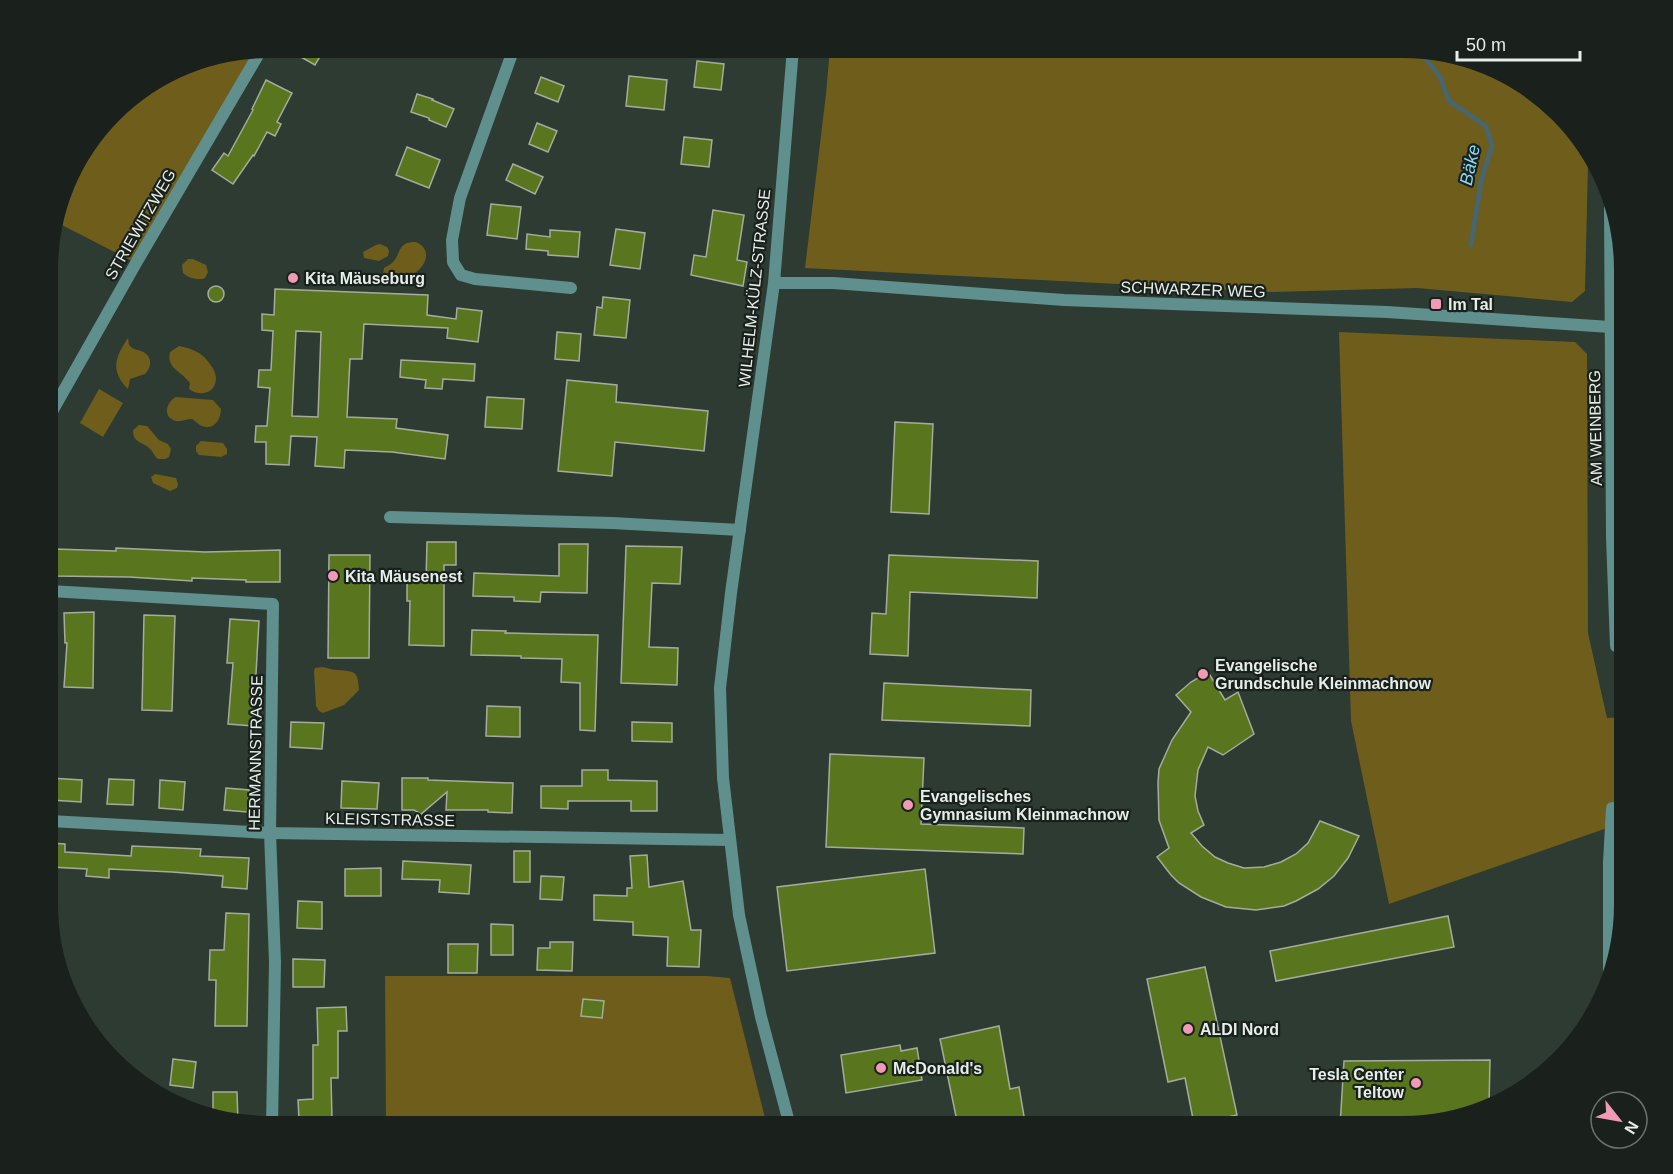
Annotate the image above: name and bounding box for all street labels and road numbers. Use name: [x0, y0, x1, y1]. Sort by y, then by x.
street label: STRIEWITZWEG: [102, 166, 179, 282]
street label: WILHELM-KÜLZ-STRASSE: [736, 188, 773, 388]
street label: SCHWARZER WEG: [1120, 278, 1266, 301]
street label: AM WEINBERG: [1586, 370, 1605, 486]
street label: HERMANNSTRASSE: [246, 675, 265, 831]
street label: KLEISTSTRASSE: [325, 810, 455, 829]

